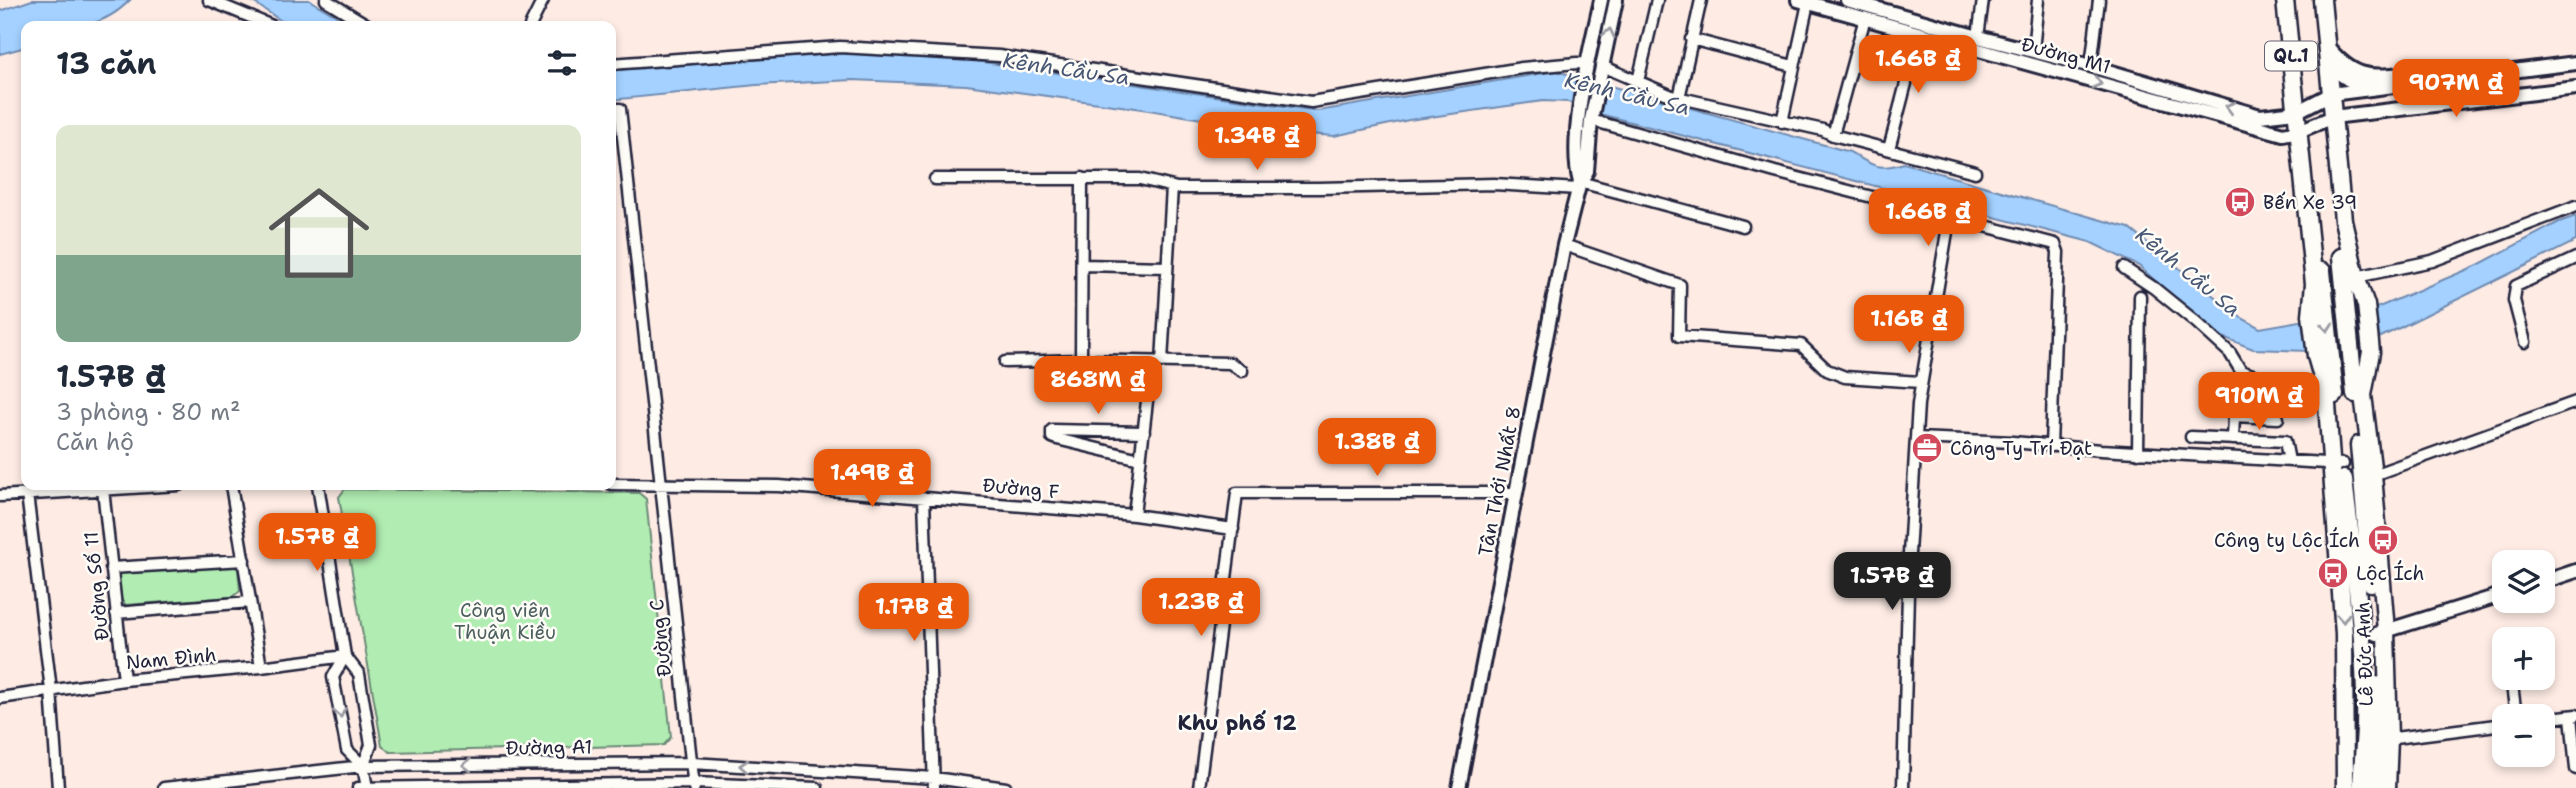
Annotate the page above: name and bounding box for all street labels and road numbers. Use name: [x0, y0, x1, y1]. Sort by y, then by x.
street label: Đường M1: [2018, 32, 2113, 79]
road number: QL.1: [2265, 42, 2317, 70]
street label: Tân Thới Nhất 8: [1473, 404, 1526, 558]
street label: Đường F: [982, 473, 1060, 504]
street label: Đường Số 11: [78, 530, 115, 642]
street label: Đường C: [644, 598, 677, 678]
street label: Lê Đức Anh: [2350, 601, 2379, 707]
street label: Nam Đình: [125, 642, 217, 675]
street label: Đường A1: [505, 734, 593, 761]

